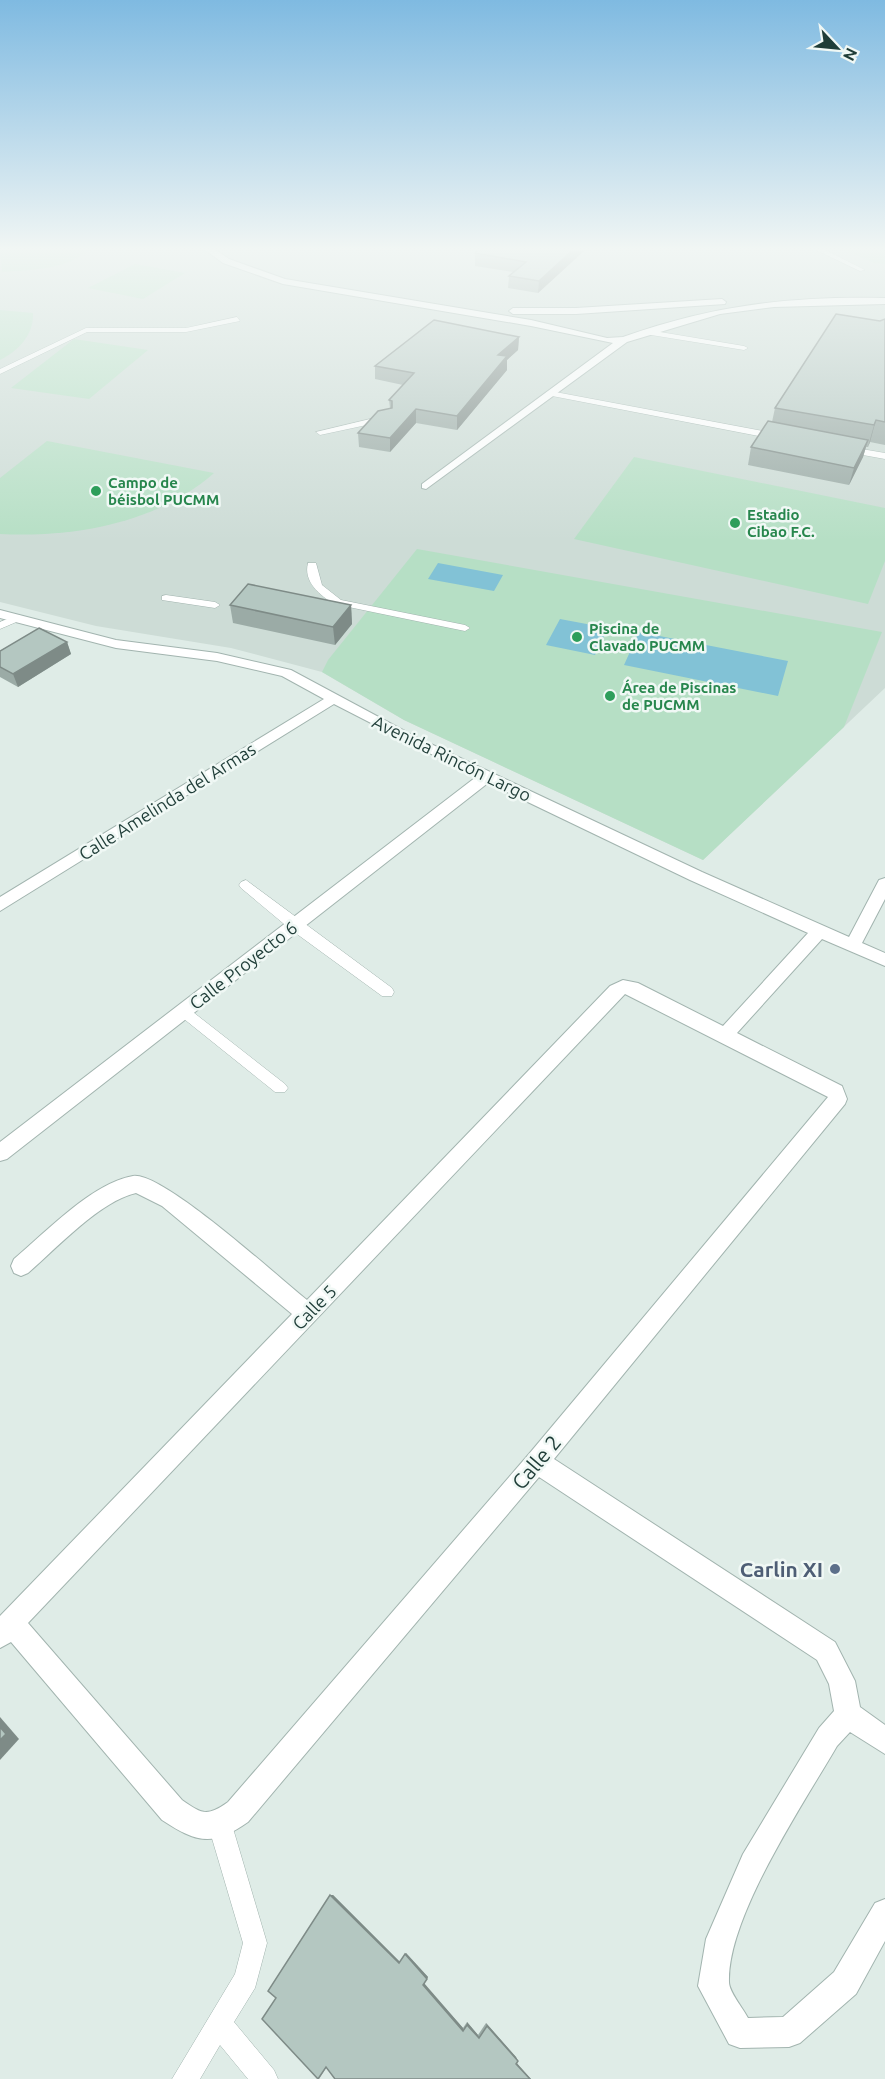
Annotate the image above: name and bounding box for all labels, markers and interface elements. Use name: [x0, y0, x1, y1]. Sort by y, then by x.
north arrow: [807, 18, 867, 78]
text: N: [840, 45, 861, 64]
place label: Campo de béisbol PUCMM: [108, 474, 219, 508]
marker: Campo de béisbol PUCMM: [89, 484, 103, 498]
place label: Estadio Cibao F.C.: [747, 506, 815, 540]
marker: Estadio Cibao F.C.: [728, 516, 742, 530]
place label: Piscina de Clavado PUCMM: [589, 620, 705, 654]
marker: Piscina de Clavado PUCMM: [570, 630, 584, 644]
place label: Área de Piscinas de PUCMM: [622, 679, 736, 713]
marker: Área de Piscinas de PUCMM: [603, 689, 617, 703]
street label: Avenida Rincón Largo: [369, 711, 535, 805]
street label: Calle Amelinda del Armas: [75, 738, 259, 864]
street label: Calle Proyecto 6: [185, 917, 301, 1013]
street label: Calle 5: [288, 1281, 340, 1333]
street label: Calle 2: [507, 1430, 565, 1494]
place label: Carlin XI: [740, 1557, 823, 1581]
marker: Carlin XI: [828, 1562, 842, 1576]

